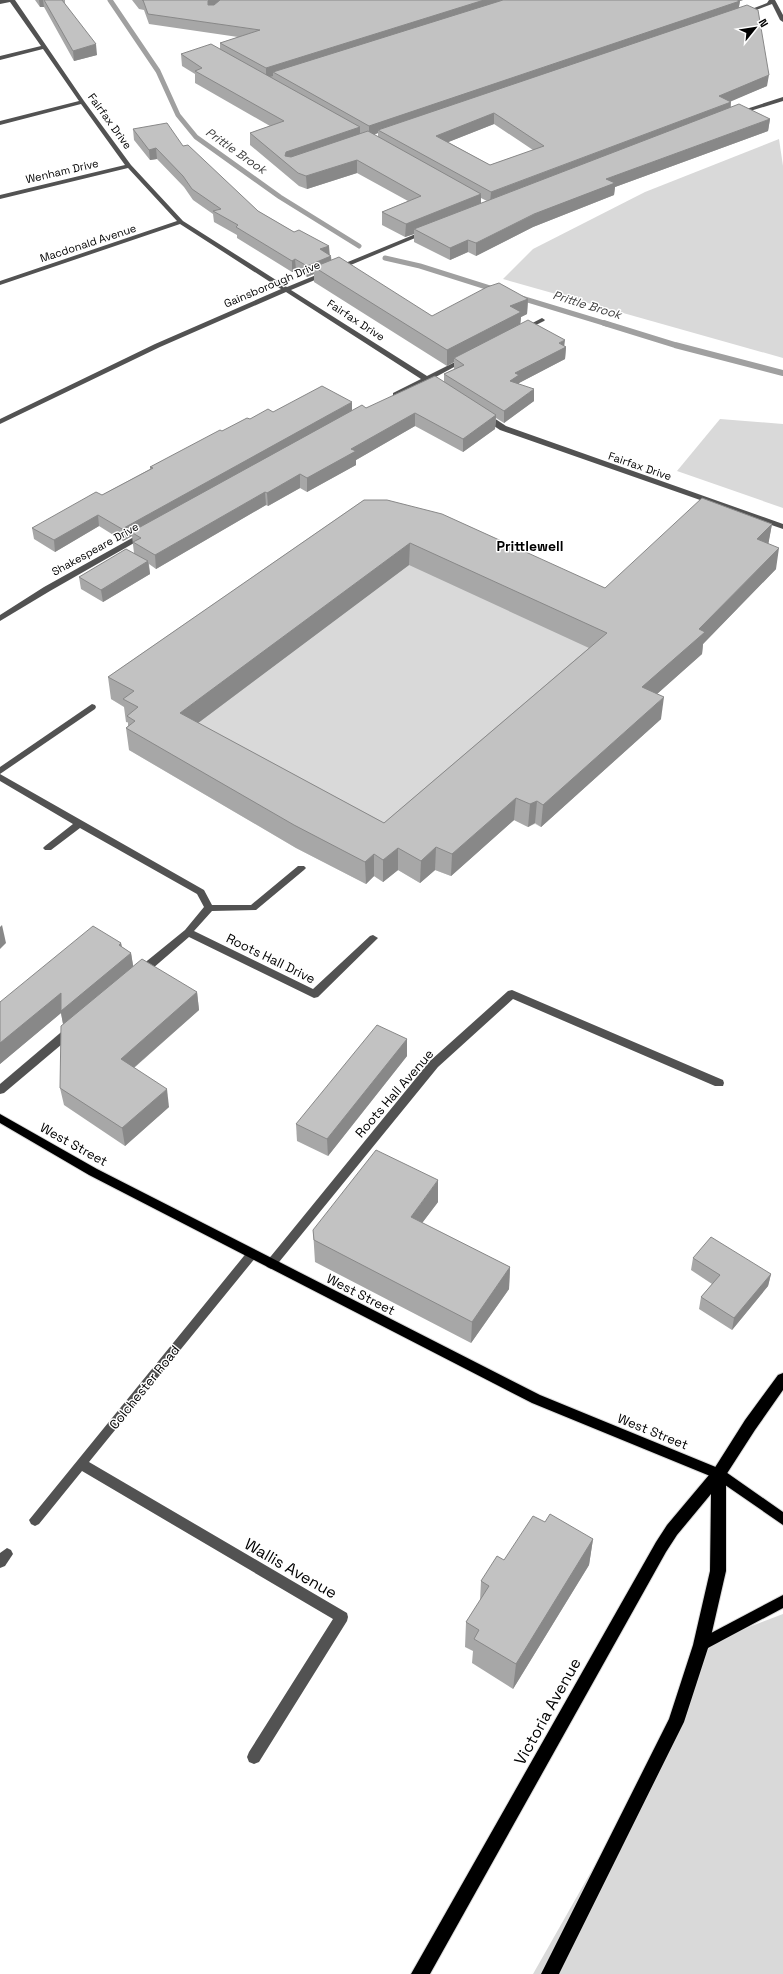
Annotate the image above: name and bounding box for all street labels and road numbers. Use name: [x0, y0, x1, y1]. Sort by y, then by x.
street label: Fairfax Drive: [85, 90, 135, 152]
street label: Wenham Drive: [24, 156, 100, 186]
street label: Macdonald Avenue: [38, 221, 138, 265]
street label: Gainsborough Drive: [222, 257, 322, 311]
street label: Fairfax Drive: [325, 296, 387, 344]
street label: Fairfax Drive: [607, 449, 673, 483]
street label: Shakespeare Drive: [49, 519, 141, 579]
street label: Roots Hall Drive: [223, 930, 318, 987]
street label: Roots Hall Avenue: [351, 1046, 437, 1141]
street label: West Street: [37, 1119, 111, 1170]
street label: West Street: [324, 1270, 398, 1319]
street label: Colchester Road: [105, 1342, 184, 1433]
street label: West Street: [615, 1410, 691, 1453]
street label: Wallis Avenue: [241, 1533, 341, 1603]
street label: Victoria Avenue: [509, 1654, 586, 1769]

